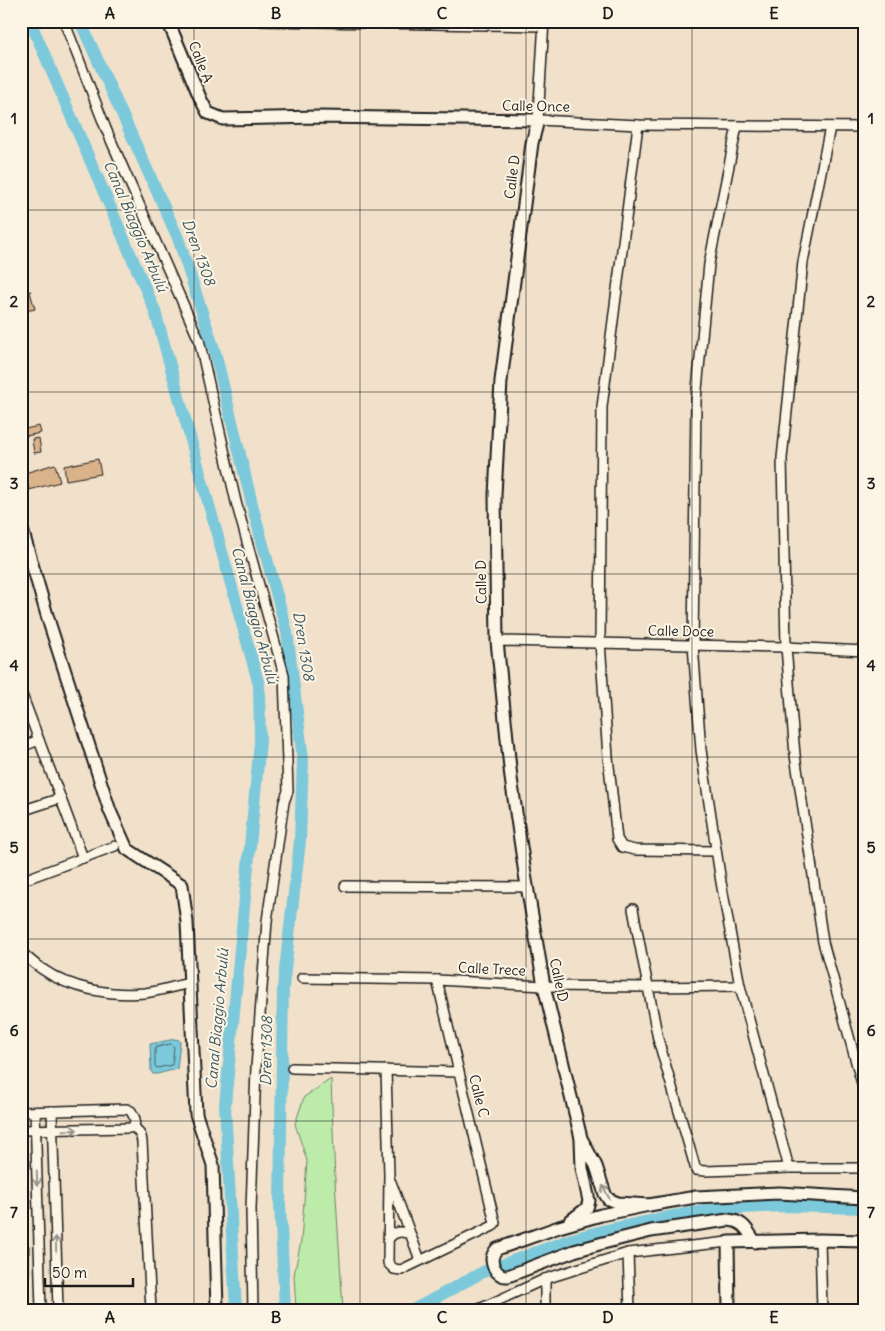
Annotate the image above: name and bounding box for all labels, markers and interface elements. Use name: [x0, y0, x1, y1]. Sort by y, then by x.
text: A: [105, 3, 115, 23]
text: B: [271, 3, 282, 23]
text: C: [437, 3, 448, 23]
text: D: [602, 3, 614, 23]
text: E: [769, 3, 779, 23]
street label: Calle A: [185, 39, 217, 85]
street label: Calle Once: [502, 96, 570, 116]
text: 1: [11, 108, 17, 128]
text: 1: [868, 108, 874, 128]
street label: Calle D: [500, 154, 524, 200]
water label: Canal Biaggio Arbulú: [100, 157, 173, 296]
water label: Dren 1308: [178, 216, 220, 289]
text: 2: [10, 291, 19, 311]
text: 2: [867, 291, 876, 311]
text: 3: [9, 473, 19, 493]
text: 3: [866, 473, 876, 493]
water label: Canal Biaggio Arbulú: [228, 544, 283, 687]
street label: Calle D: [472, 560, 490, 604]
water label: Dren 1308: [289, 610, 319, 683]
street label: Calle Doce: [648, 621, 714, 641]
text: 4: [9, 655, 19, 675]
text: 4: [866, 655, 876, 675]
text: 5: [9, 837, 19, 857]
text: 5: [866, 837, 876, 857]
water label: Canal Biaggio Arbulú: [201, 947, 233, 1090]
street label: Calle D: [546, 957, 572, 1004]
street label: Calle Trece: [458, 958, 526, 980]
water label: Dren 1308: [256, 1015, 276, 1086]
text: 6: [9, 1020, 19, 1040]
text: 6: [866, 1020, 876, 1040]
street label: Calle C: [465, 1073, 493, 1119]
one-way arrow: [62, 1125, 78, 1134]
one-way arrow: [32, 1170, 42, 1186]
one-way arrow: [601, 1185, 611, 1200]
text: 7: [10, 1202, 18, 1222]
text: 7: [867, 1202, 875, 1222]
one-way arrow: [51, 1236, 61, 1252]
scale bar: [45, 1256, 132, 1288]
text: 50 m: [52, 1263, 87, 1282]
text: A: [105, 1307, 115, 1327]
text: B: [271, 1307, 282, 1327]
text: C: [437, 1307, 448, 1327]
text: D: [602, 1307, 614, 1327]
text: E: [769, 1307, 779, 1327]

